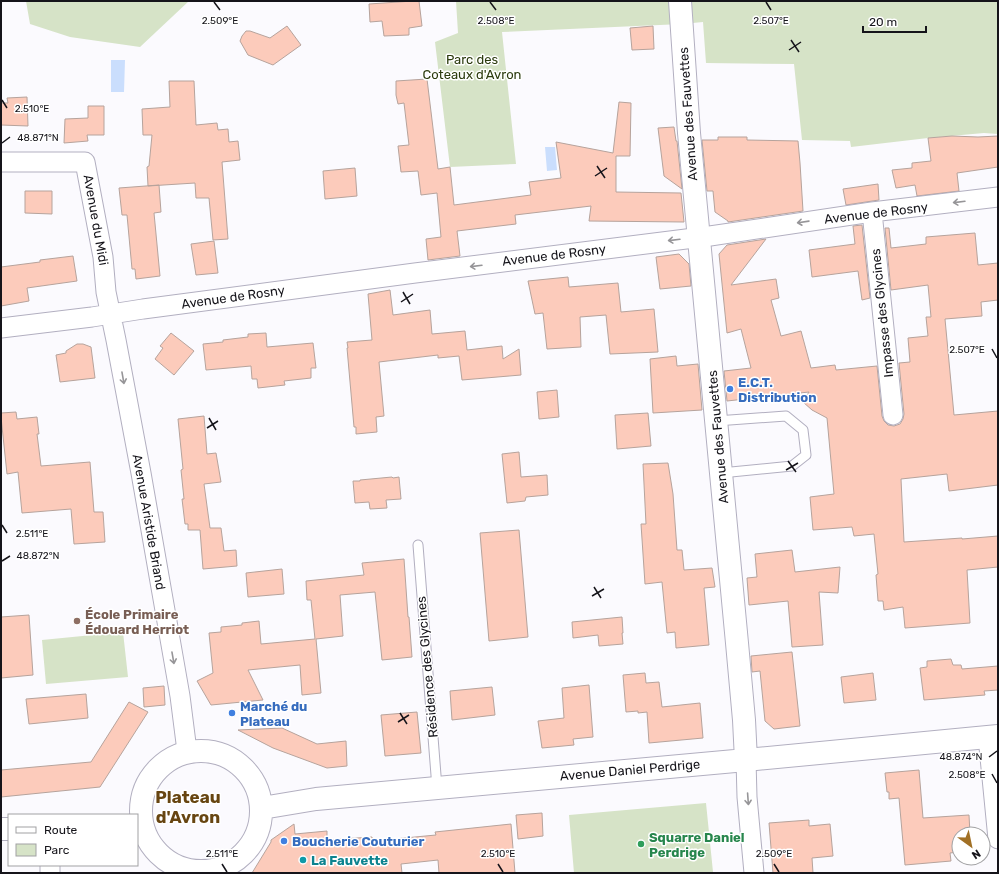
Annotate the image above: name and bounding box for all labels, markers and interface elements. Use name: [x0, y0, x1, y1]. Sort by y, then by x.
scale bar: [863, 8, 926, 34]
text: 2.509°E: [202, 15, 238, 27]
text: 2.508°E: [478, 15, 514, 27]
text: 2.507°E: [753, 15, 789, 27]
text: 20 m: [869, 15, 897, 29]
street label: Avenue des Fauvettes: [676, 46, 700, 181]
park label: Parc des Coteaux d'Avron: [423, 52, 521, 82]
text: 2.510°E: [15, 103, 49, 115]
text: 48.871°N: [17, 132, 59, 144]
street label: Avenue du Midi: [81, 173, 111, 267]
one-way arrow: [953, 198, 966, 206]
street label: Avenue de Rosny: [823, 199, 929, 227]
one-way arrow: [797, 218, 810, 226]
one-way arrow: [668, 236, 681, 244]
street label: Avenue de Rosny: [501, 241, 607, 269]
street label: Impasse des Glycines: [868, 247, 896, 378]
one-way arrow: [469, 262, 482, 269]
street label: Avenue de Rosny: [180, 282, 286, 312]
text: 2.507°E: [949, 344, 985, 356]
street label: Avenue des Fauvettes: [705, 369, 731, 504]
one-way arrow: [120, 371, 128, 384]
place label: E.C.T. Distribution: [738, 375, 817, 405]
marker: E.C.T. Distribution: [725, 384, 735, 394]
street label: Avenue Aristide Briand: [130, 453, 168, 591]
text: 2.511°E: [16, 528, 48, 540]
text: 48.872°N: [16, 550, 60, 562]
street label: Résidence des Glycines: [413, 595, 441, 738]
place label: École Primaire Édouard Herriot: [85, 607, 189, 637]
marker: École Primaire Édouard Herriot: [72, 616, 82, 626]
one-way arrow: [169, 651, 177, 664]
place label: Marché du Plateau: [240, 699, 307, 729]
marker: Marché du Plateau: [227, 708, 237, 718]
text: 48.874°N: [939, 751, 983, 763]
street label: Avenue Daniel Perdrige: [559, 756, 701, 785]
text: 2.508°E: [949, 769, 985, 781]
district label: Plateau d'Avron: [155, 787, 221, 827]
one-way arrow: [744, 792, 751, 805]
legend: [8, 814, 138, 866]
text: Route: [44, 823, 78, 837]
north arrow: [951, 826, 991, 866]
place label: Squarre Daniel Perdrige: [649, 830, 745, 860]
place label: Boucherie Couturier: [292, 834, 425, 849]
marker: Boucherie Couturier: [279, 836, 289, 846]
marker: Squarre Daniel Perdrige: [636, 839, 646, 849]
text: Parc: [44, 843, 70, 857]
text: N: [969, 846, 983, 862]
text: 2.511°E: [206, 848, 238, 860]
text: 2.510°E: [481, 848, 515, 860]
text: 2.509°E: [756, 848, 792, 860]
place label: La Fauvette: [311, 853, 388, 868]
marker: La Fauvette: [298, 855, 308, 865]

